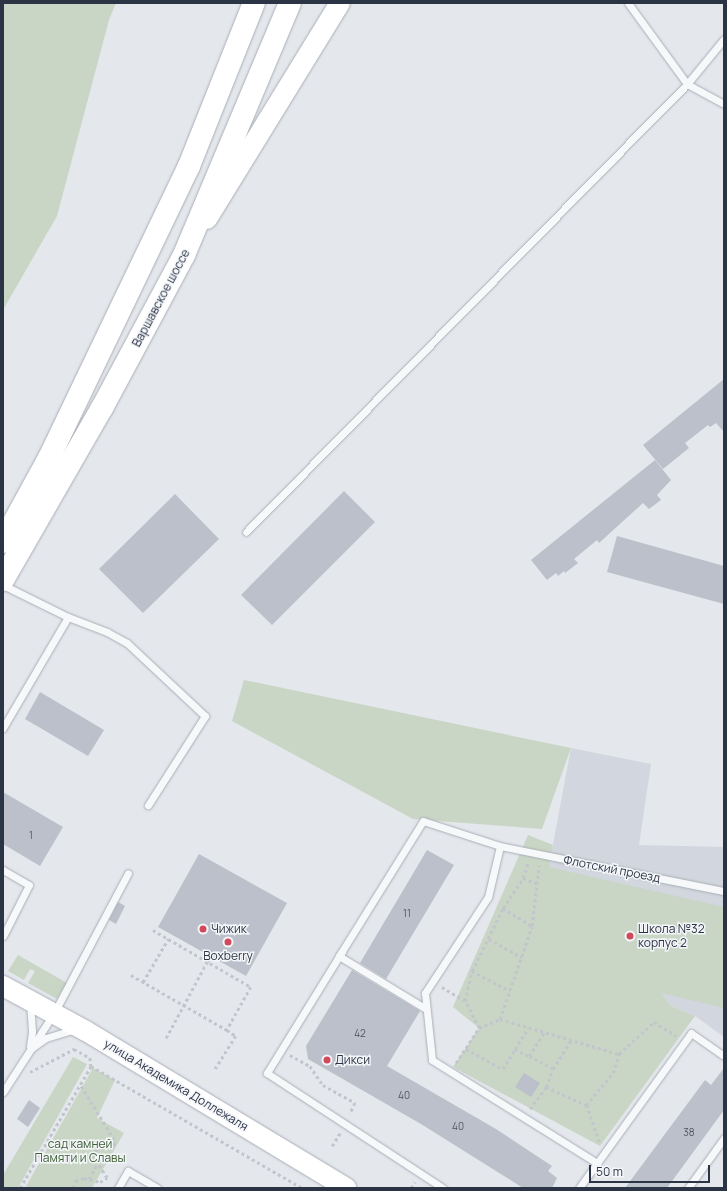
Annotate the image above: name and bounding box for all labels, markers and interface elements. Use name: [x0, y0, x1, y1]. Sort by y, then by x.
street label: Варшавское шоссе: [129, 247, 193, 349]
house number: 1: [29, 830, 33, 842]
street label: Флотский проезд: [563, 853, 661, 885]
house number: 11: [403, 908, 411, 920]
place label: Чижик: [211, 922, 247, 936]
place label: Школа №32 корпус 2: [638, 922, 705, 950]
marker: Чижик: [198, 924, 208, 934]
marker: Школа №32 корпус 2: [625, 931, 635, 941]
marker: Boxberry: [223, 937, 233, 947]
place label: Boxberry: [203, 949, 253, 963]
house number: 42: [354, 1028, 366, 1040]
street label: улица Академика Доллежаля: [101, 1036, 251, 1134]
place label: Дикси: [335, 1053, 370, 1067]
marker: Дикси: [322, 1055, 332, 1065]
house number: 40: [398, 1090, 410, 1102]
house number: 40: [452, 1121, 464, 1133]
house number: 38: [683, 1127, 695, 1139]
park label: сад камней Памяти и Славы: [34, 1137, 126, 1165]
scale bar: [591, 1157, 712, 1183]
text: 50 m: [596, 1163, 623, 1180]

